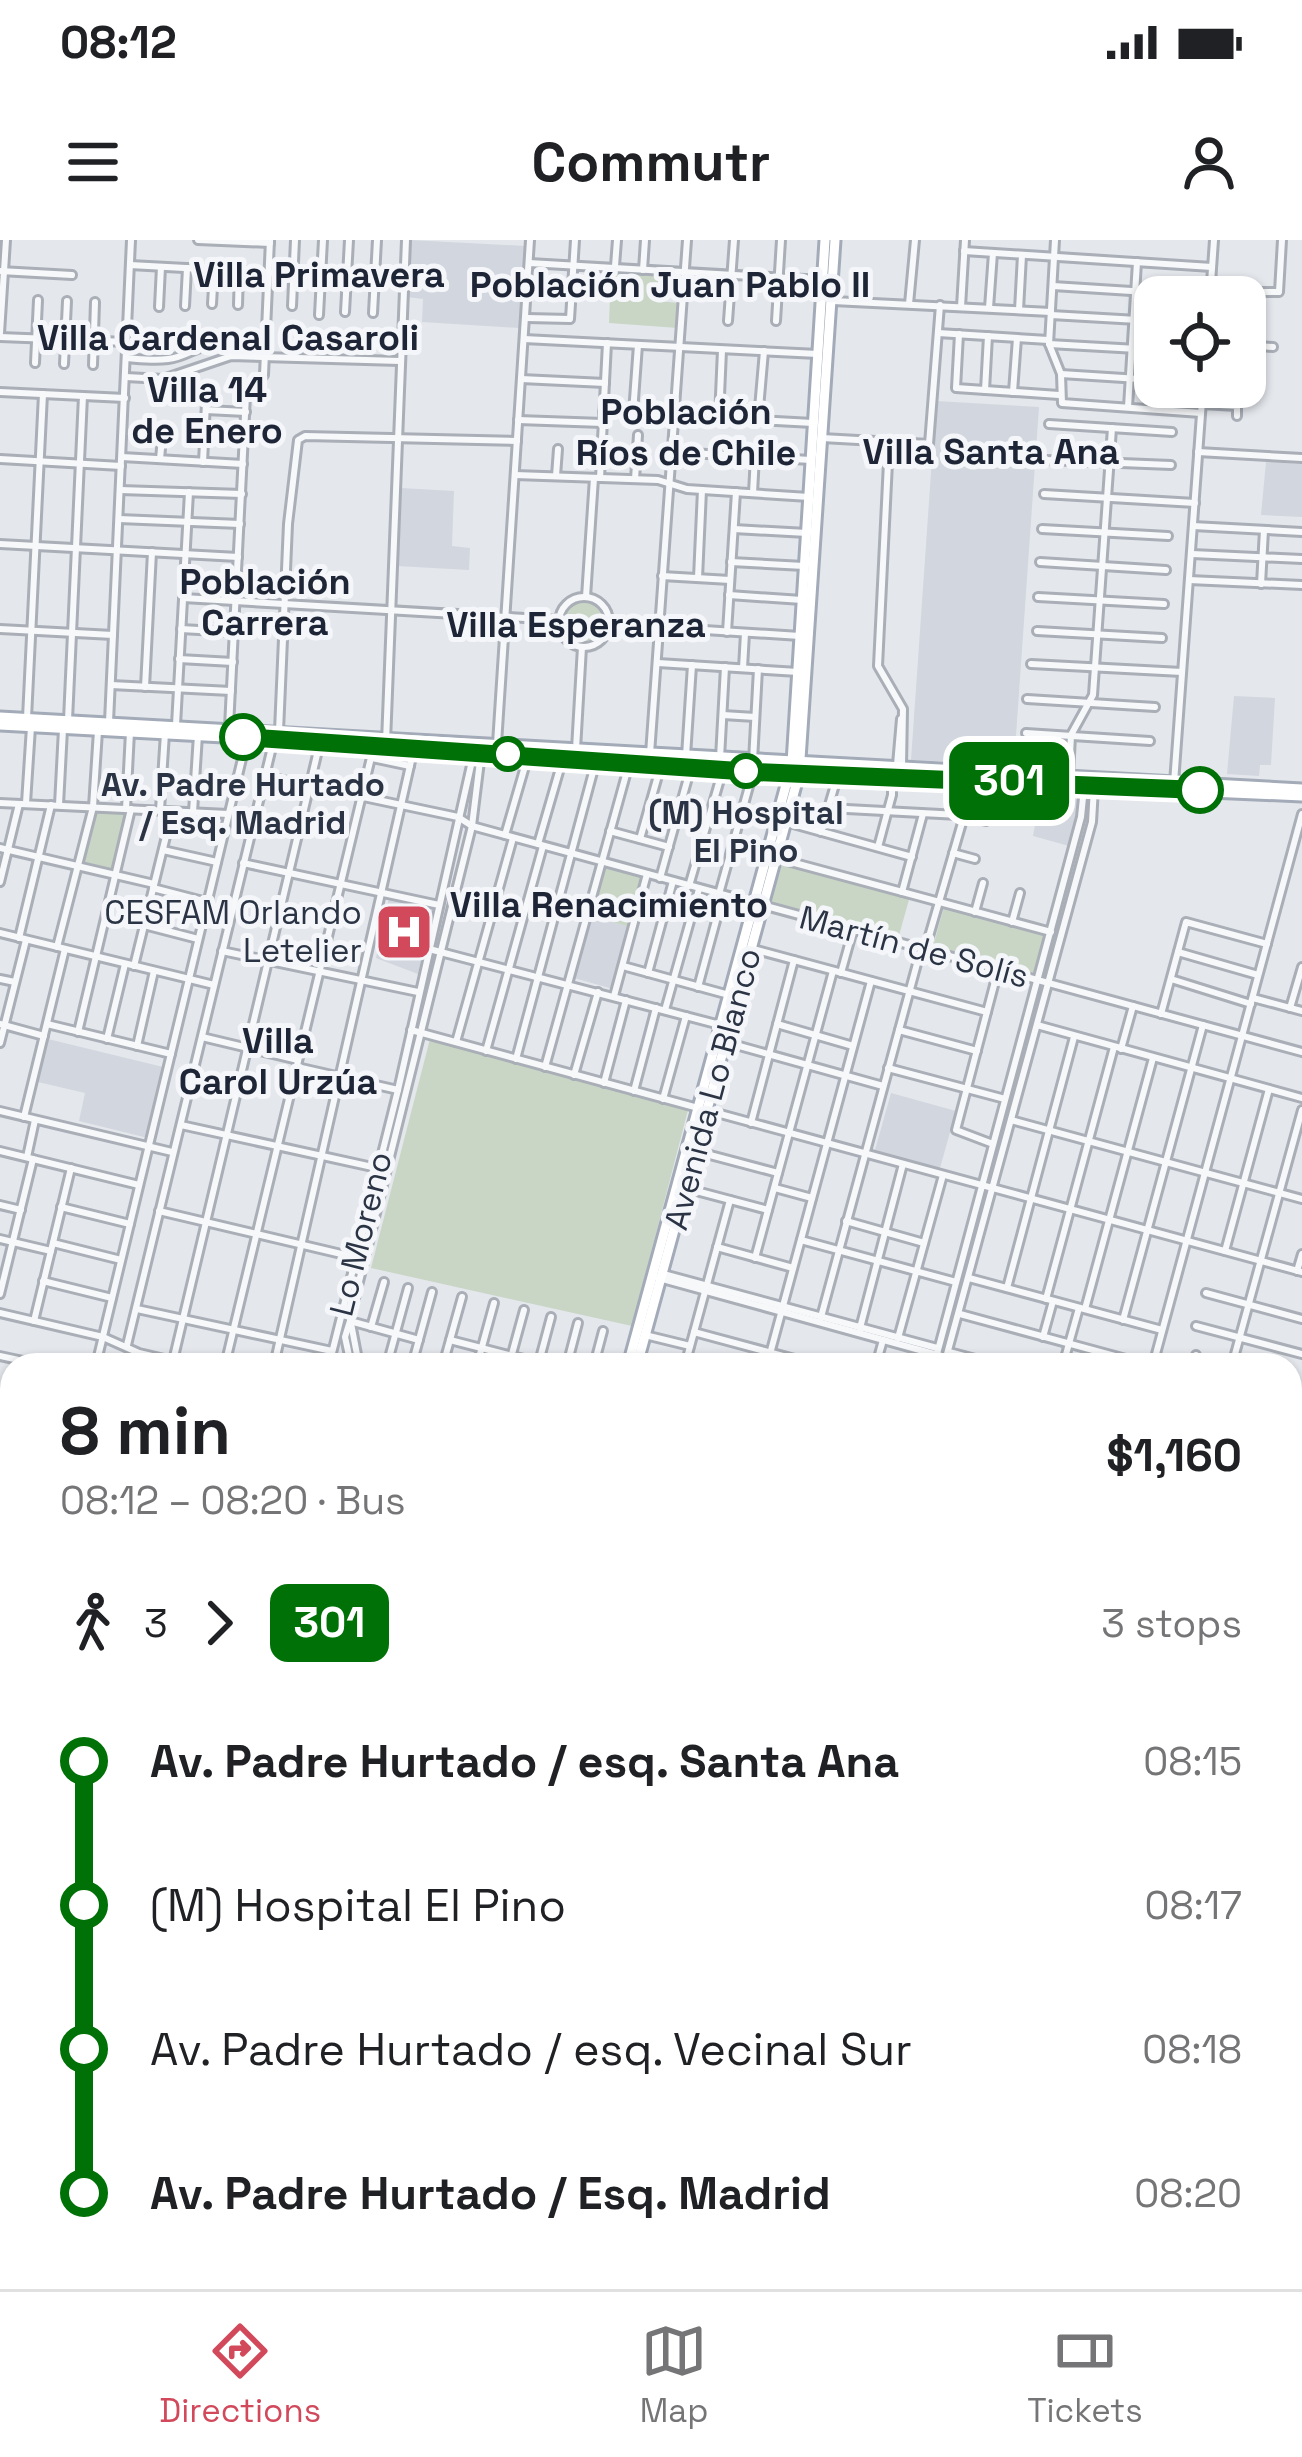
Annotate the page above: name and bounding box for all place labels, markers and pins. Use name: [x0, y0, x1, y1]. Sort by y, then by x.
marker: Av. Padre Hurtado / Esq. Madrid: [221, 715, 265, 759]
unlabelled marker: [492, 738, 524, 770]
marker: (M) Hospital El Pino: [730, 755, 762, 787]
place label: Av. Padre Hurtado / Esq. Madrid: [101, 764, 385, 844]
unlabelled marker: [1178, 768, 1222, 812]
place label: (M) Hospital El Pino: [648, 792, 844, 872]
place label: CESFAM Orlando Letelier: [104, 892, 362, 972]
hospital icon: CESFAM Orlando Letelier: [373, 901, 435, 963]

